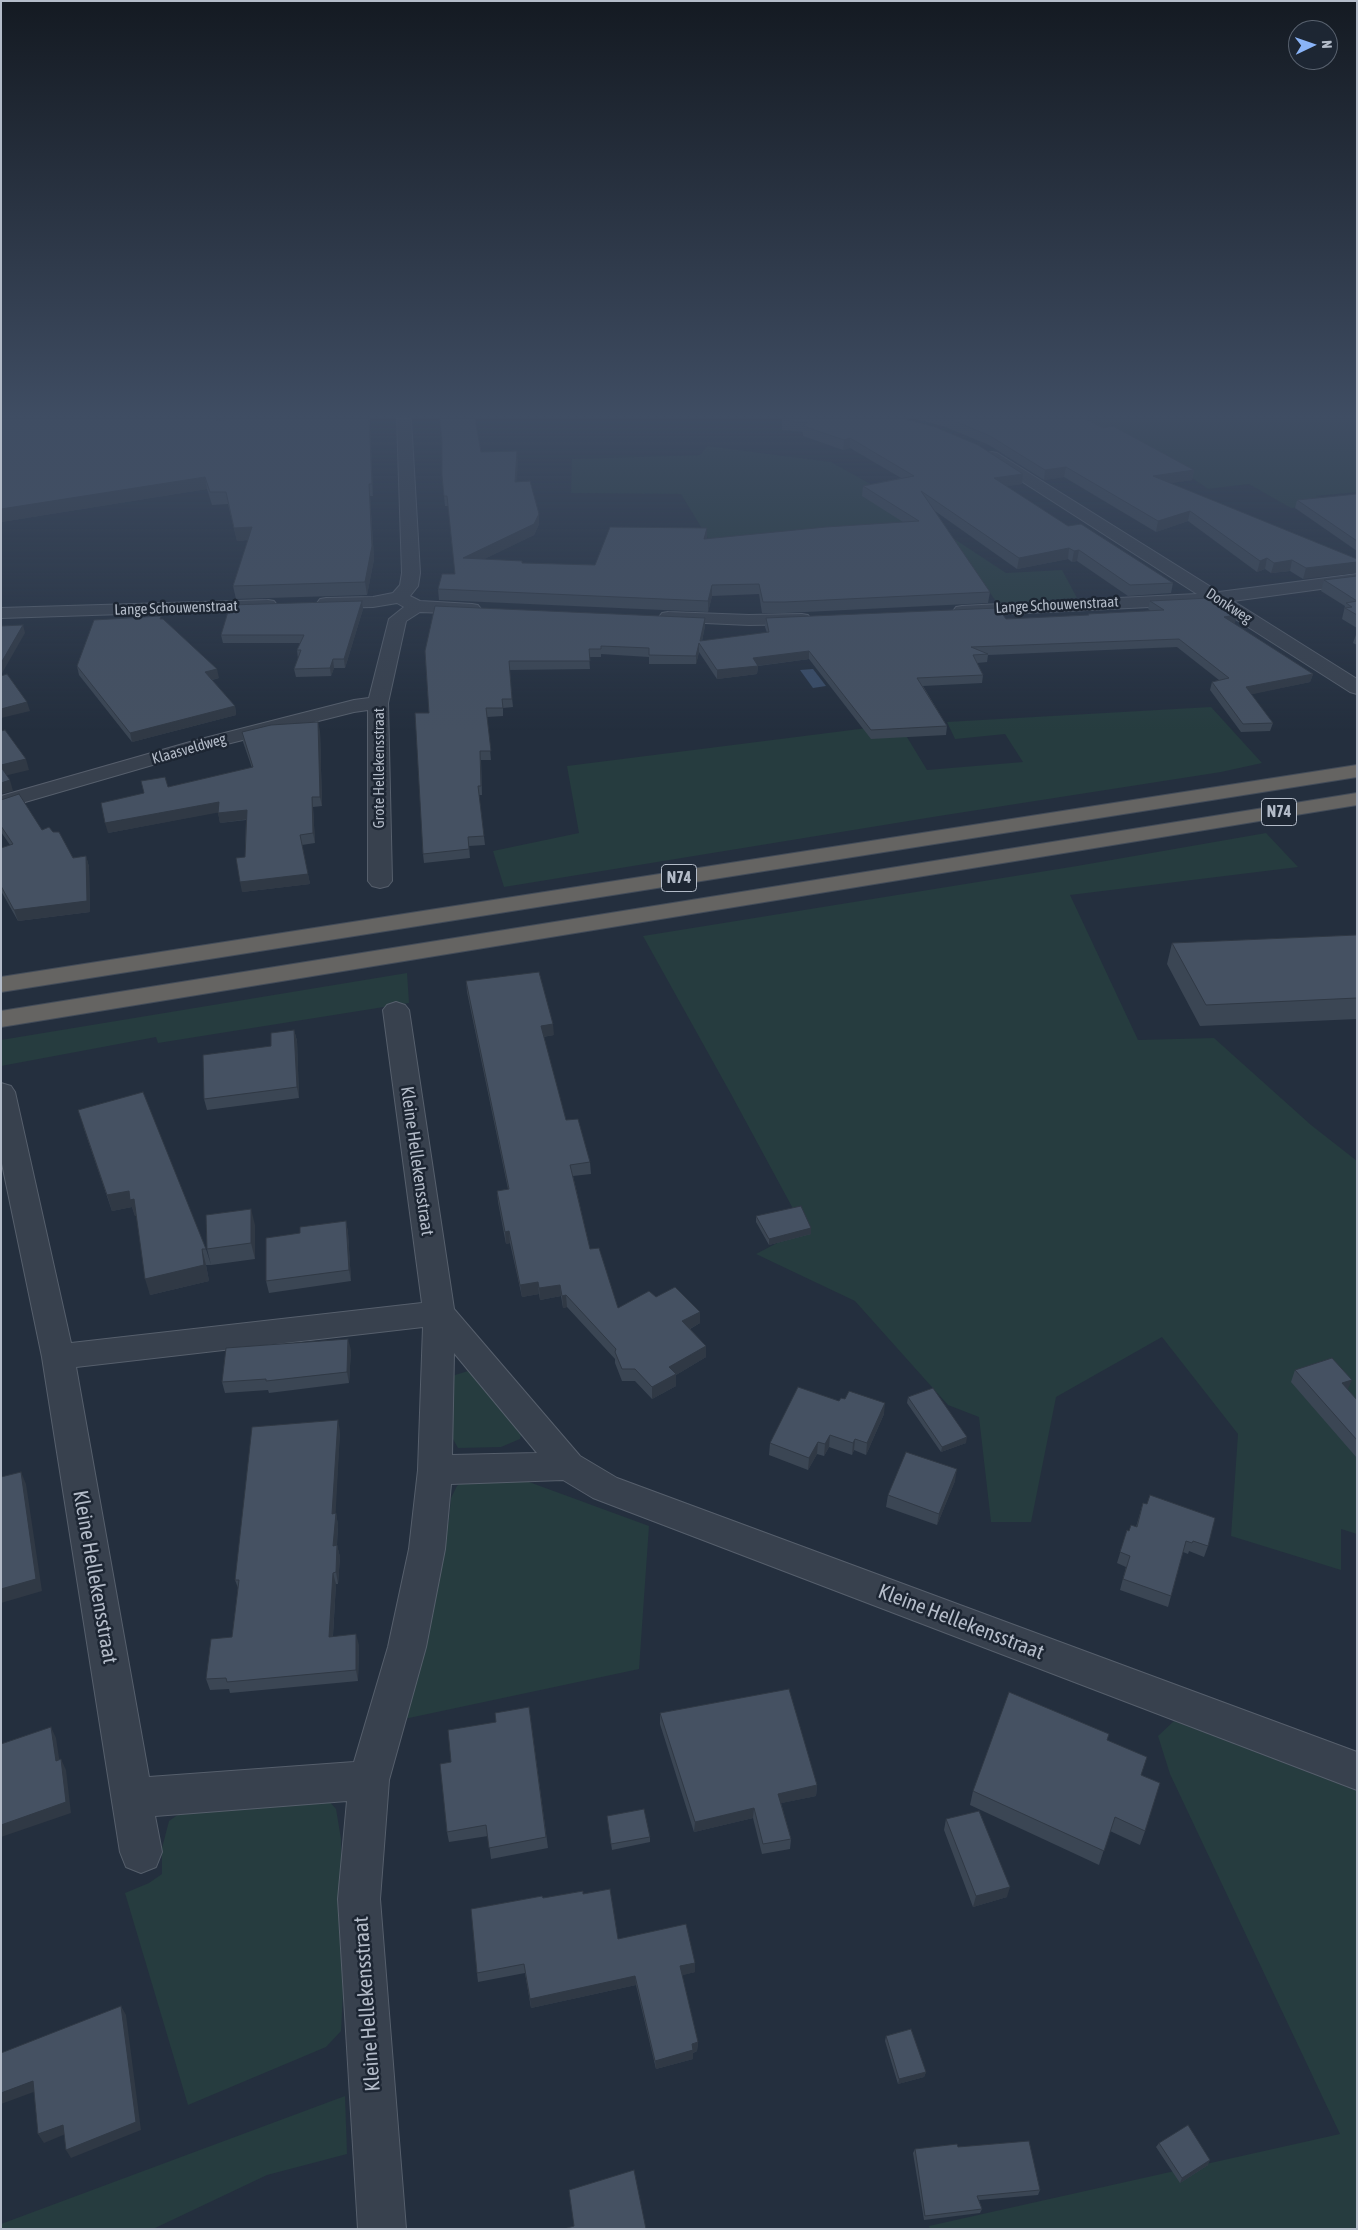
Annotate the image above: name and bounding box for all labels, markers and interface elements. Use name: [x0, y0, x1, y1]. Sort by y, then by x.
north arrow: [1288, 20, 1338, 70]
text: N: [1319, 40, 1335, 49]
street label: Donkweg: [1203, 584, 1255, 628]
street label: Lange Schouwenstraat: [995, 593, 1119, 617]
street label: Lange Schouwenstraat: [114, 597, 238, 619]
street label: Grote Hellekensstraat: [370, 708, 388, 828]
street label: Klaasveldweg: [150, 730, 228, 768]
road number: N74: [1262, 799, 1296, 826]
road number: N74: [662, 864, 696, 891]
street label: Kleine Hellekensstraat: [396, 1085, 438, 1237]
street label: Kleine Hellekensstraat: [67, 1488, 123, 1666]
street label: Kleine Hellekensstraat: [875, 1579, 1047, 1665]
street label: Kleine Hellekensstraat: [348, 1916, 386, 2092]

